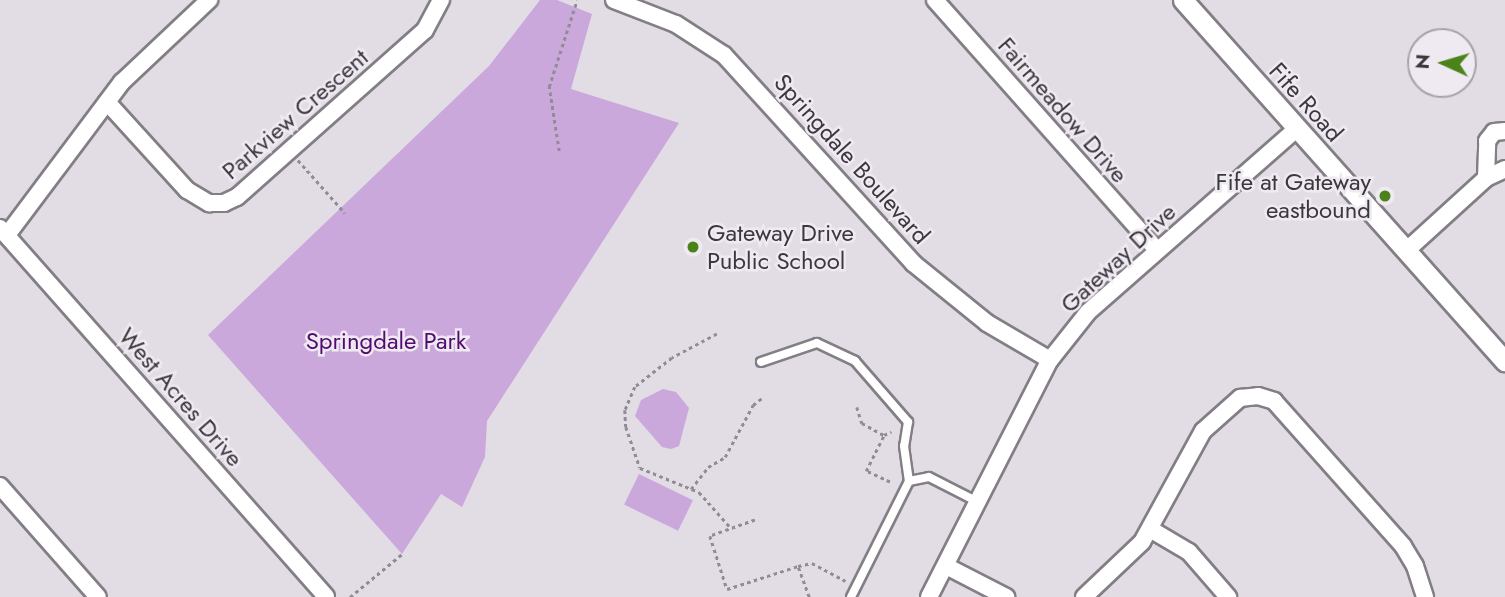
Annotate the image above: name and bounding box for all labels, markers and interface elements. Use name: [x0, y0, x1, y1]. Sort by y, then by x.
north arrow: [1407, 28, 1477, 98]
street label: Fairmeadow Drive: [992, 31, 1134, 189]
street label: Parkview Crescent: [216, 43, 374, 185]
text: N: [1409, 53, 1437, 70]
street label: Fife Road: [1263, 57, 1349, 147]
street label: Springdale Boulevard: [768, 68, 936, 250]
place label: Fife at Gateway eastbound: [1216, 168, 1371, 224]
marker: Fife at Gateway eastbound: [1377, 188, 1393, 204]
street label: Gateway Drive: [1055, 197, 1181, 319]
place label: Gateway Drive Public School: [707, 219, 854, 275]
marker: Gateway Drive Public School: [685, 239, 701, 255]
street label: West Acres Drive: [113, 322, 249, 472]
park label: Springdale Park: [306, 327, 466, 355]

